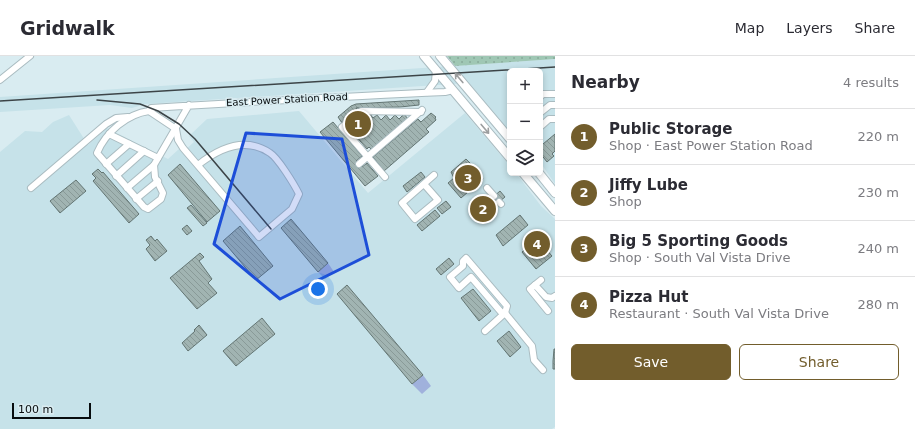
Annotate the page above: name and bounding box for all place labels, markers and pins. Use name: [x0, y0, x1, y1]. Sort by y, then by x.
pin: 1: [345, 109, 371, 139]
pin: 3: [455, 163, 481, 193]
pin: 2: [470, 194, 496, 224]
pin: 4: [524, 229, 550, 259]

